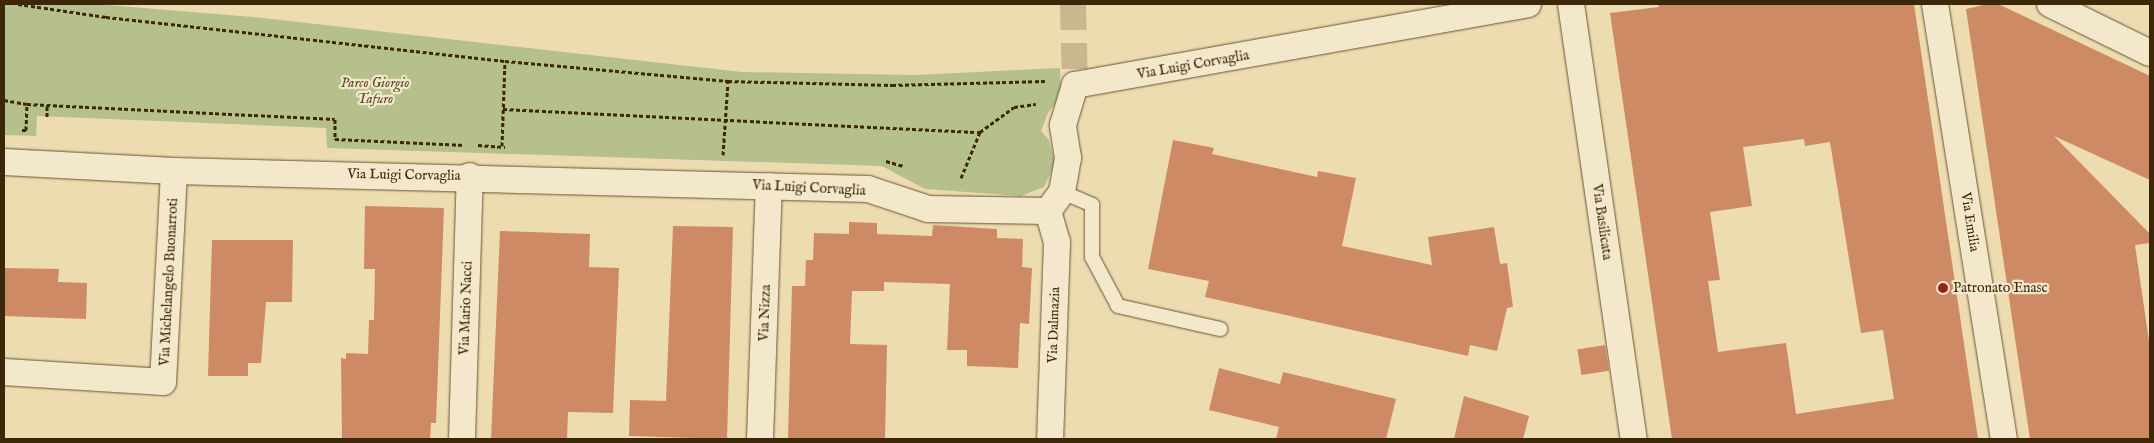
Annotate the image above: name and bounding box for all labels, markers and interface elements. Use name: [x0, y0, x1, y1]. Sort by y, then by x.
street label: Via Luigi Corvaglia: [1136, 47, 1250, 83]
park label: Parco Giorgio Tafuro: [341, 75, 409, 108]
street label: Via Luigi Corvaglia: [347, 166, 461, 184]
street label: Via Luigi Corvaglia: [752, 177, 866, 199]
street label: Via Basilicata: [1588, 183, 1616, 261]
street label: Via Emilia: [1957, 191, 1983, 253]
street label: Via Michelangelo Buonarroti: [156, 198, 182, 366]
street label: Via Mario Nacci: [456, 261, 476, 355]
place label: Patronato Enasc: [1953, 280, 2048, 296]
marker: Patronato Enasc: [1937, 282, 1949, 294]
street label: Via Nizza: [756, 284, 774, 342]
street label: Via Dalmazia: [1044, 287, 1064, 363]

